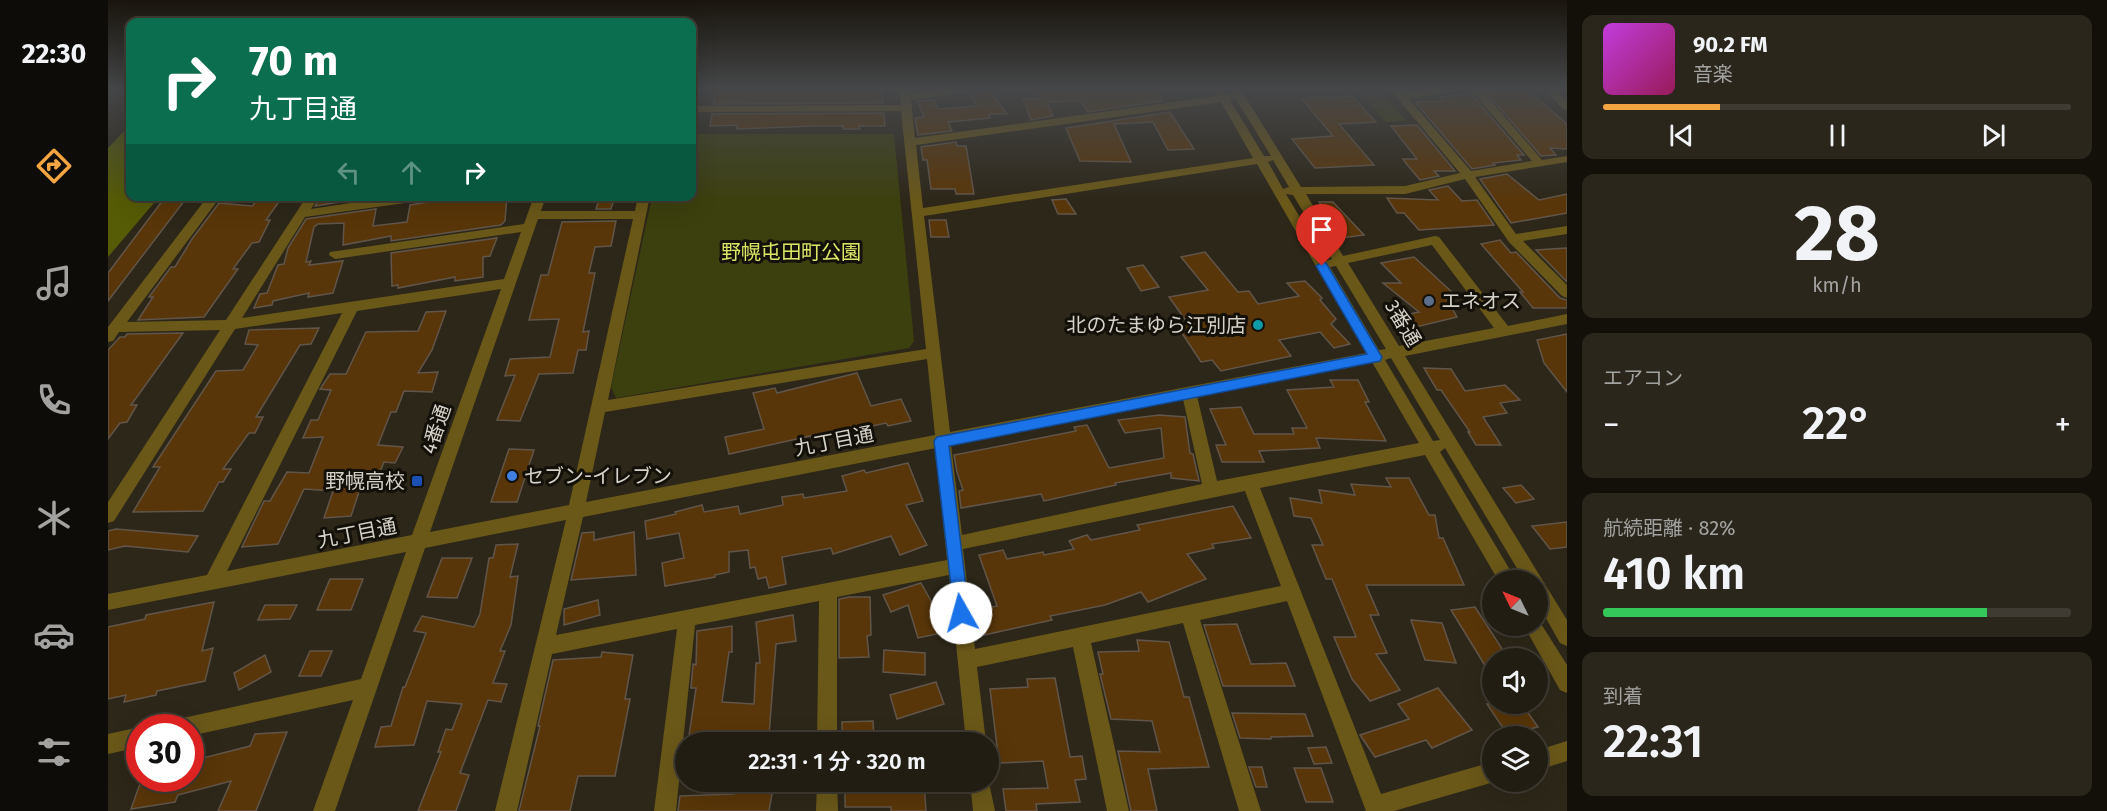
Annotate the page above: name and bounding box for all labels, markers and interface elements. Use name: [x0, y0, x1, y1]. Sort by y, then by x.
text: 90.2 FM: [1693, 31, 1768, 58]
text: 70 m: [249, 36, 338, 86]
text: 22:30: [22, 38, 86, 70]
icon: right: [150, 42, 228, 120]
text: 音楽: [1693, 62, 1733, 86]
text: 九丁目通: [249, 93, 357, 125]
icon: previous: [1665, 119, 1698, 152]
icon: pause: [1821, 119, 1854, 152]
icon: next: [1977, 119, 2010, 152]
icon: directions: [33, 145, 75, 187]
icon: left: [332, 156, 365, 189]
icon: ahead: [395, 156, 428, 189]
icon: right: [458, 156, 491, 189]
text: 28: [1794, 187, 1880, 281]
pin: [1296, 204, 1347, 266]
icon: arrive: [1305, 213, 1338, 246]
park label: 野幌屯田町公園: [721, 240, 861, 264]
icon: music: [33, 262, 75, 304]
text: km/h: [1812, 273, 1862, 297]
place label: エネオス: [1441, 289, 1521, 313]
marker: エネオス: [1422, 294, 1436, 308]
street label: 3番通: [1380, 295, 1426, 351]
place label: 北のたまゆら江別店: [1067, 313, 1246, 337]
marker: 北のたまゆら江別店: [1251, 318, 1265, 332]
text: エアコン: [1603, 366, 1683, 390]
icon: phone: [33, 379, 75, 421]
text: 22°: [1802, 397, 1872, 451]
street label: 4番通: [416, 401, 456, 457]
text: −: [1603, 405, 1620, 445]
text: +: [2055, 405, 2071, 445]
street label: 九丁目通: [792, 422, 876, 460]
place label: セブン-イレブン: [524, 464, 672, 488]
place label: 野幌高校: [325, 469, 405, 493]
marker: セブン-イレブン: [505, 469, 519, 483]
marker: 野幌高校: [410, 474, 424, 488]
icon: climate: [33, 497, 75, 539]
street label: 九丁目通: [315, 514, 399, 552]
text: 航続距離 · 82%: [1603, 516, 1736, 540]
text: 410 km: [1603, 547, 1745, 601]
north arrow: [1482, 570, 1548, 636]
map controls: [1482, 570, 1548, 792]
position arrow: [929, 581, 993, 645]
icon: car: [33, 614, 75, 656]
button: sound: [1482, 648, 1548, 714]
text: 到着: [1603, 684, 1643, 708]
speed limit sign: 30: [126, 714, 204, 792]
text: 22:31: [1603, 715, 1703, 769]
button: layers: [1482, 726, 1548, 792]
icon: filters: [33, 731, 75, 773]
text: 22:31 · 1 分 · 320 m: [748, 748, 926, 775]

